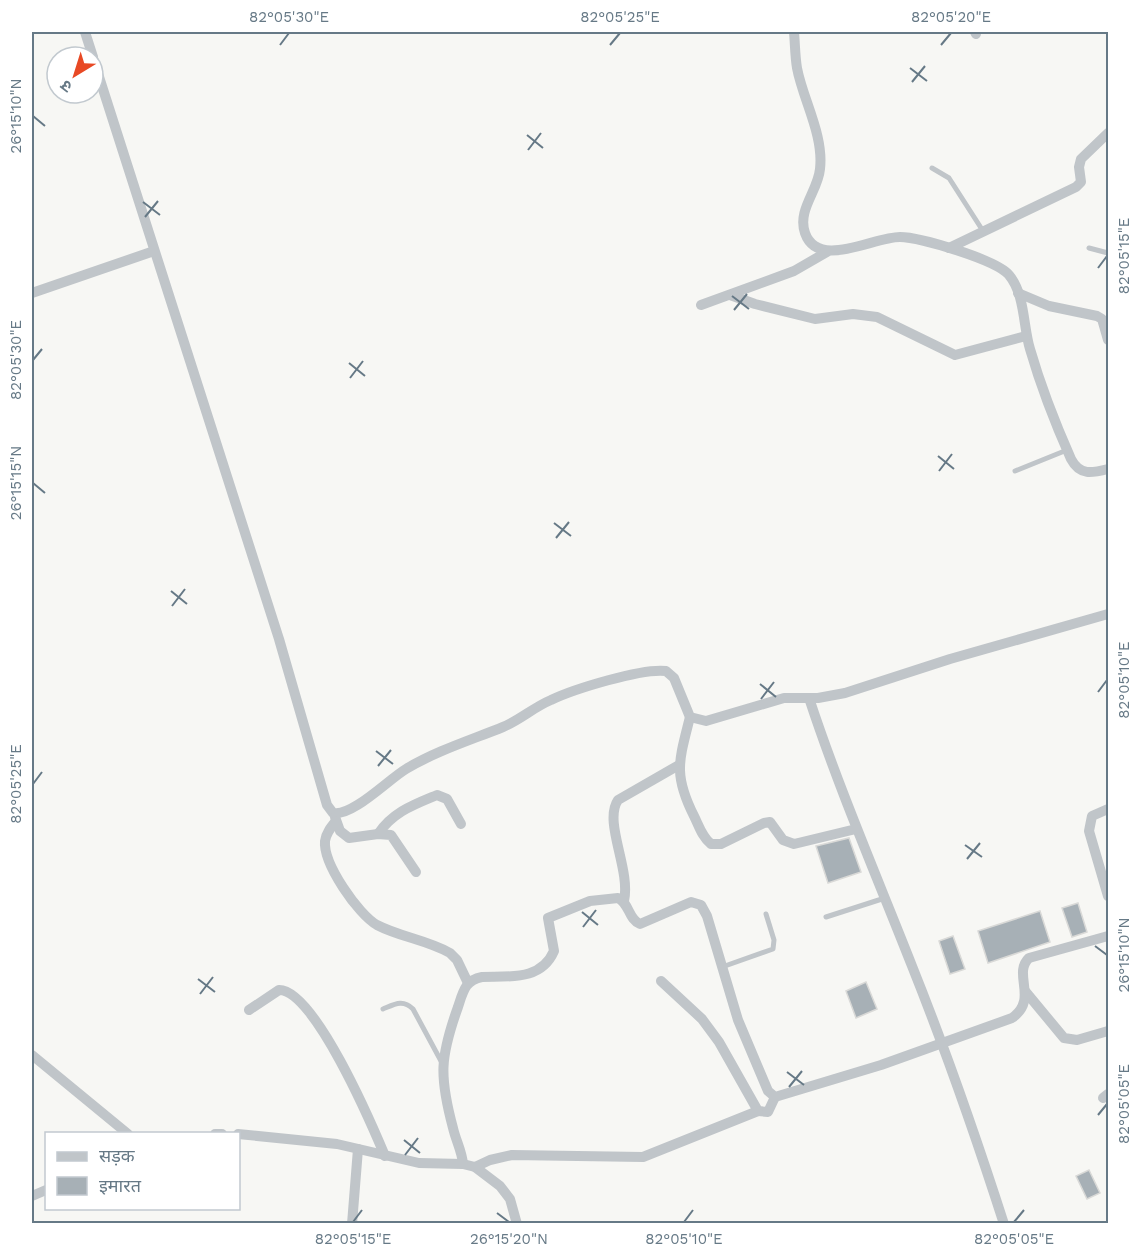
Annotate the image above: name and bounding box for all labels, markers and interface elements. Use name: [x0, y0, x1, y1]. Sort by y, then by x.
text: 82°05'30"E: [249, 8, 329, 26]
text: 82°05'25"E: [580, 8, 660, 26]
text: 82°05'20"E: [911, 8, 991, 26]
north arrow: [45, 45, 105, 105]
text: उ: [56, 76, 76, 97]
text: 26°15'10"N: [7, 78, 25, 154]
text: 82°05'15"E: [1115, 218, 1133, 294]
text: 82°05'30"E: [7, 320, 25, 400]
text: 26°15'15"N: [7, 446, 25, 520]
text: 82°05'10"E: [1115, 641, 1133, 719]
text: 82°05'25"E: [7, 744, 25, 824]
text: 26°15'10"N: [1115, 917, 1133, 993]
text: 82°05'05"E: [1115, 1064, 1133, 1144]
legend: [45, 1132, 240, 1210]
text: सड़क: [99, 1145, 136, 1166]
text: इमारत: [99, 1175, 142, 1196]
text: 82°05'15"E: [315, 1230, 391, 1248]
text: 26°15'20"N: [470, 1230, 548, 1248]
text: 82°05'10"E: [645, 1230, 723, 1248]
text: 82°05'05"E: [974, 1230, 1054, 1248]

